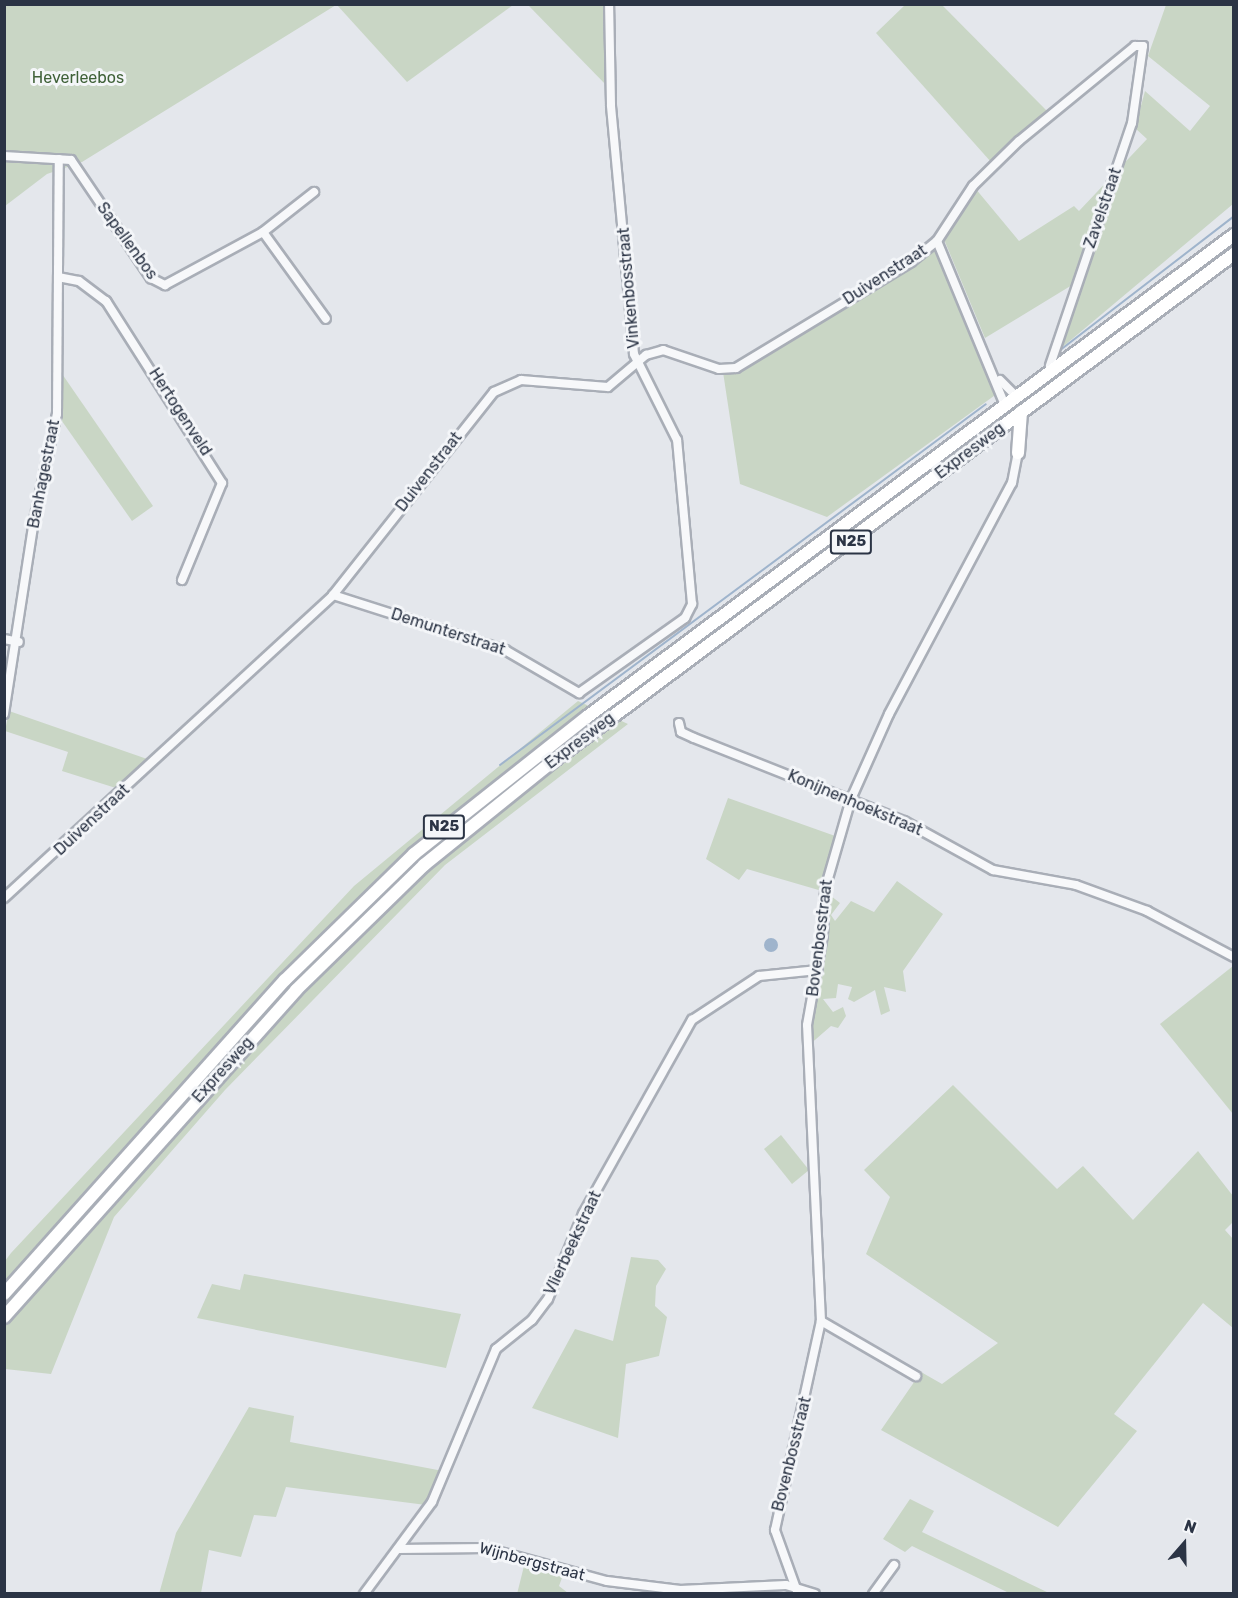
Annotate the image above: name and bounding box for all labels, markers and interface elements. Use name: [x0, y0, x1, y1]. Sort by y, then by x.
park label: Heverleebos: [32, 68, 124, 88]
street label: Zavelstraat: [1080, 165, 1126, 251]
street label: Sapellenbos: [93, 199, 161, 283]
street label: Vinkenbosstraat: [614, 227, 644, 349]
street label: Duivenstraat: [840, 241, 930, 309]
street label: Hertogenveld: [144, 364, 216, 460]
street label: Banhagestraat: [24, 418, 64, 530]
street label: Expresweg: [932, 419, 1008, 483]
street label: Duivenstraat: [392, 428, 466, 516]
road number: N25: [828, 530, 874, 554]
street label: Demunterstraat: [388, 604, 508, 660]
street label: Expresweg: [542, 709, 618, 773]
street label: Konijnenhoekstraat: [785, 766, 925, 840]
street label: Duivenstraat: [50, 780, 134, 860]
road number: N25: [422, 815, 466, 839]
street label: Bovenbosstraat: [803, 878, 837, 998]
street label: Expresweg: [188, 1033, 258, 1107]
street label: Vlierbeekstraat: [540, 1188, 606, 1298]
street label: Bovenbosstraat: [768, 1394, 816, 1514]
north arrow: [1154, 1514, 1214, 1574]
text: N: [1182, 1516, 1199, 1538]
street label: Wijnbergstraat: [477, 1539, 587, 1585]

